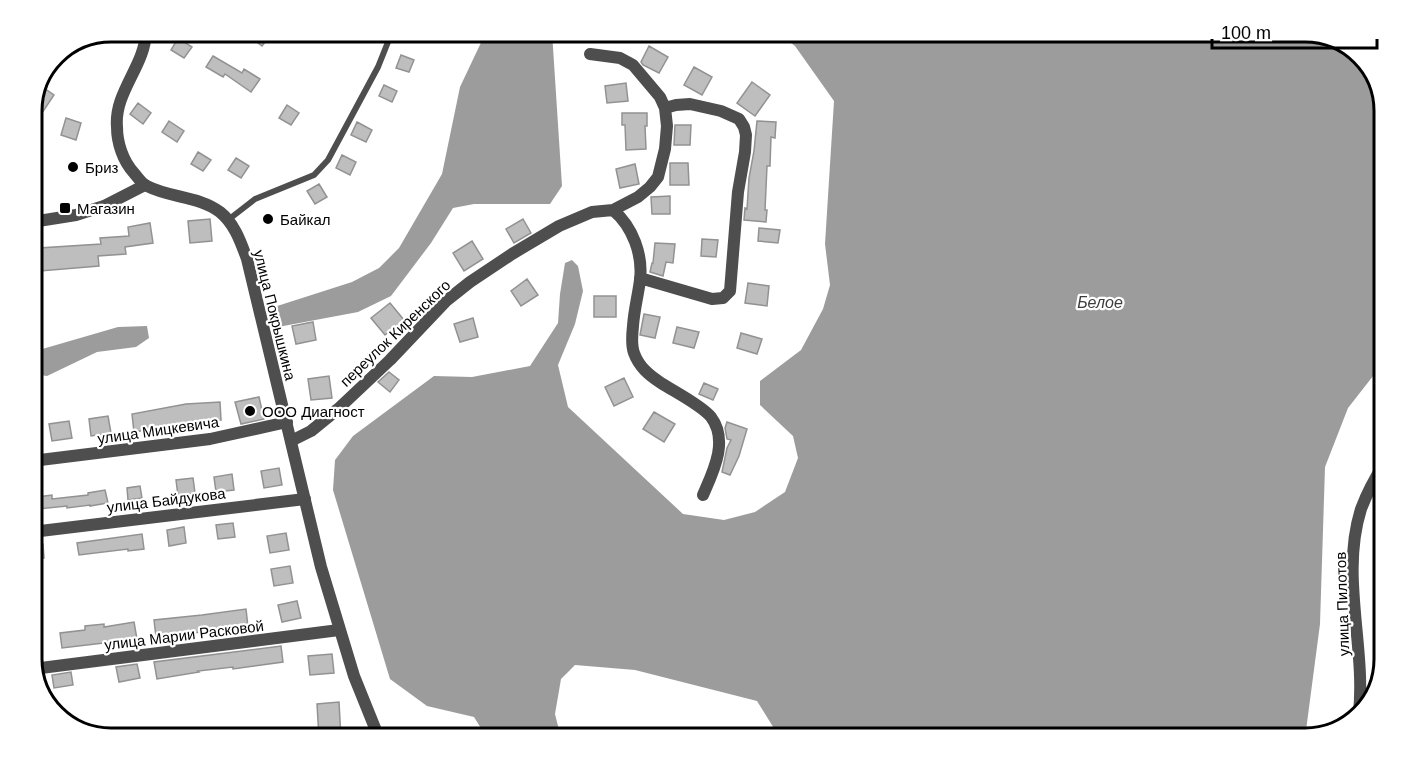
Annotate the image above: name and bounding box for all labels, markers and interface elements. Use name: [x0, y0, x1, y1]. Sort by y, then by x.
scale bar: [1212, 12, 1377, 50]
text: 100 m: [1221, 23, 1271, 43]
place label: Бриз: [85, 159, 119, 176]
marker: Бриз: [66, 160, 80, 174]
place label: Магазин: [77, 200, 135, 217]
marker: Магазин: [58, 201, 72, 215]
place label: Байкал: [280, 211, 331, 228]
marker: Байкал: [261, 212, 275, 226]
street label: улица Покрышкина: [251, 248, 300, 383]
street label: переулок Киренского: [336, 276, 454, 390]
water label: Белое: [1077, 294, 1123, 311]
place label: ООО Диагност: [262, 403, 365, 420]
marker: ООО Диагност: [243, 404, 257, 418]
street label: улица Мицкевича: [96, 413, 220, 447]
street label: улица Байдукова: [106, 484, 227, 516]
street label: улица Пилотов: [1332, 551, 1352, 657]
street label: улица Марии Расковой: [103, 617, 265, 653]

